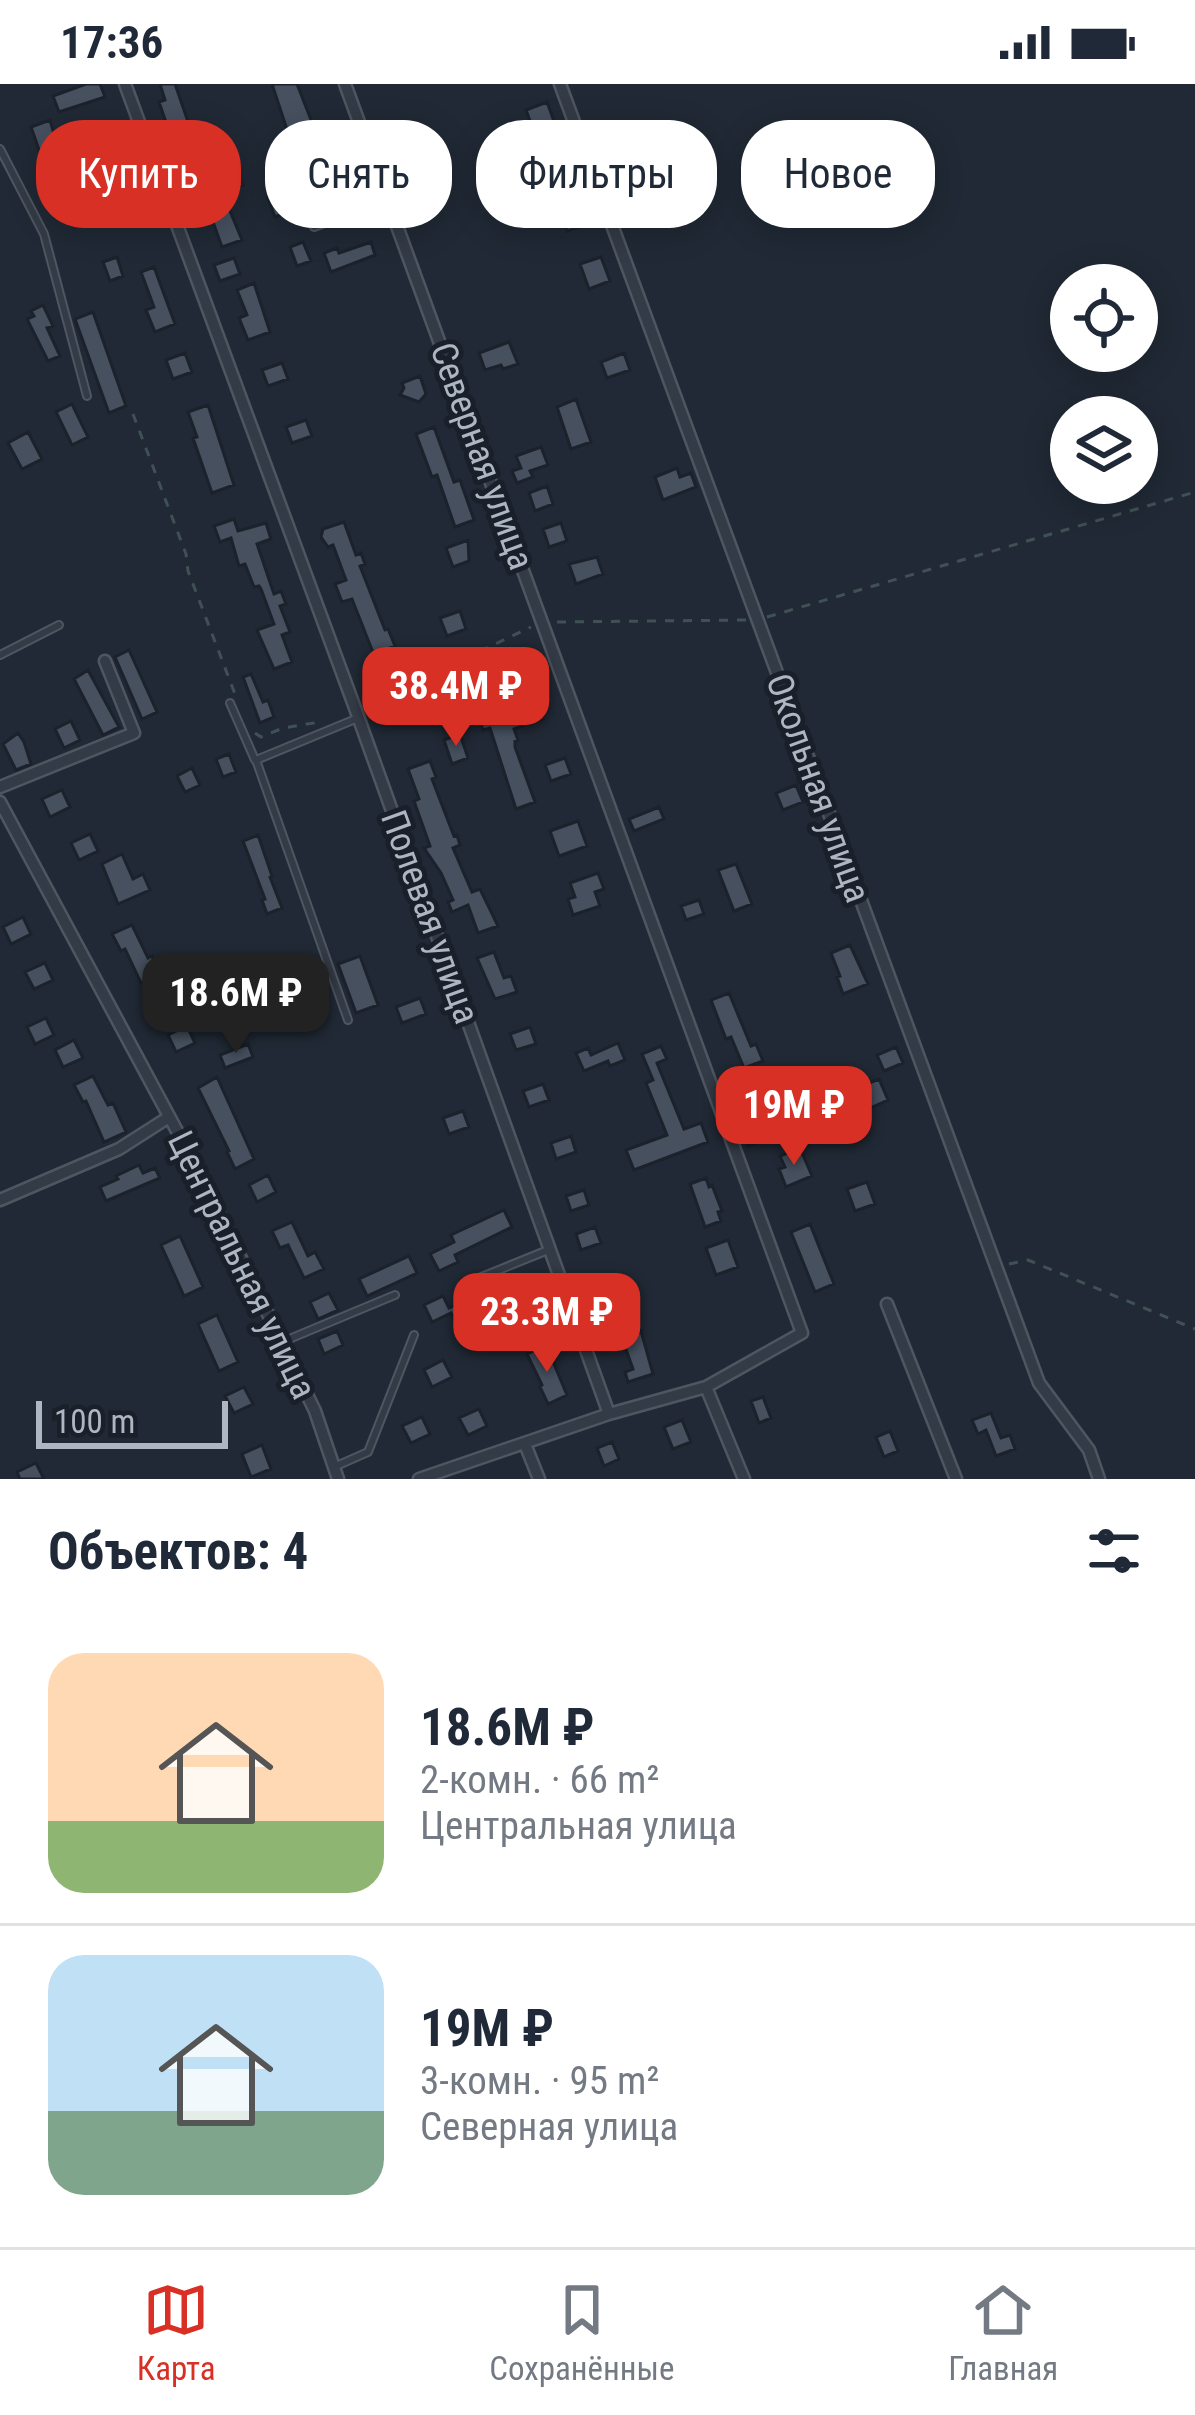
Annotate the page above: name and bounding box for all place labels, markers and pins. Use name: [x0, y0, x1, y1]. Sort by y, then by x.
pin: 38.4M ₽: [345, 647, 567, 749]
pin: 18.6M ₽: [125, 954, 347, 1056]
pin: 19M ₽: [710, 1066, 878, 1168]
pin: 23.3M ₽: [436, 1273, 658, 1375]

